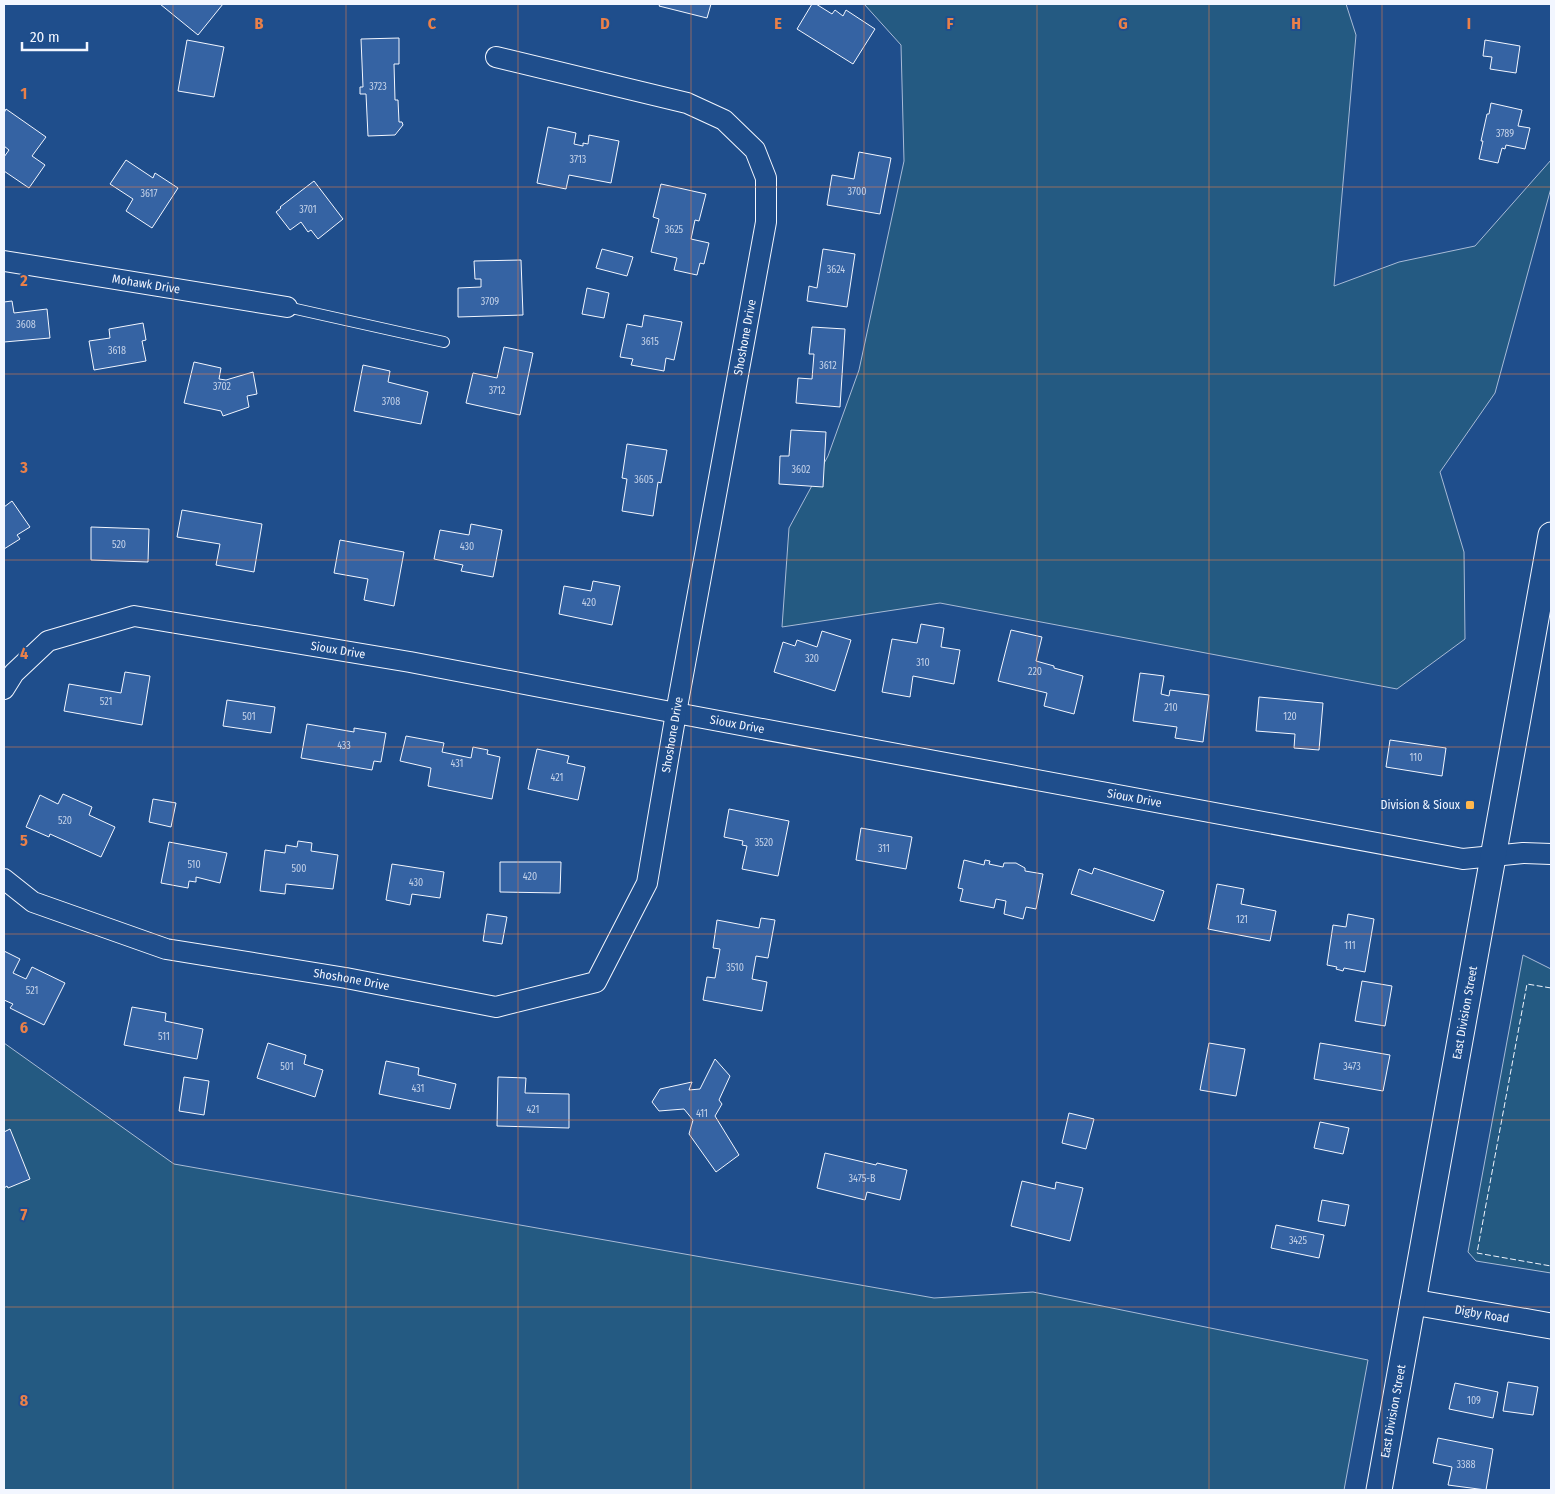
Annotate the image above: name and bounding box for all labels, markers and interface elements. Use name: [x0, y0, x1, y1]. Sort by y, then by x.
text: B: [255, 14, 264, 33]
text: C: [428, 14, 437, 33]
text: D: [600, 14, 610, 33]
text: E: [774, 14, 782, 33]
text: F: [946, 14, 954, 33]
text: G: [1118, 14, 1128, 33]
text: H: [1291, 14, 1301, 33]
text: I: [1467, 14, 1471, 33]
scale bar: [22, 20, 88, 52]
text: 20 m: [30, 28, 60, 46]
house number: 3723: [369, 81, 387, 93]
text: 1: [21, 84, 27, 103]
house number: 3789: [1496, 128, 1514, 140]
house number: 3713: [570, 154, 587, 166]
house number: 3700: [848, 186, 866, 198]
house number: 3617: [141, 188, 157, 200]
house number: 3701: [299, 204, 317, 216]
house number: 3625: [665, 224, 684, 236]
house number: 3624: [827, 264, 845, 276]
text: 2: [19, 271, 28, 290]
street label: Mohawk Drive: [111, 272, 181, 297]
house number: 3709: [481, 296, 499, 308]
street label: Shoshone Drive: [731, 298, 759, 376]
house number: 3608: [16, 319, 36, 331]
house number: 3615: [641, 336, 659, 348]
house number: 3618: [108, 345, 126, 357]
house number: 3612: [819, 360, 837, 372]
house number: 3702: [213, 381, 232, 393]
house number: 3712: [489, 385, 506, 397]
house number: 3708: [382, 396, 400, 408]
text: 3: [19, 458, 28, 477]
house number: 3602: [792, 464, 811, 476]
house number: 3605: [634, 474, 654, 486]
house number: 520: [112, 539, 126, 551]
house number: 430: [460, 541, 474, 553]
house number: 420: [582, 597, 596, 609]
street label: Sioux Drive: [310, 639, 366, 661]
text: 4: [20, 644, 28, 663]
house number: 320: [805, 653, 819, 665]
house number: 310: [916, 657, 930, 669]
house number: 220: [1028, 666, 1042, 678]
house number: 521: [100, 696, 112, 708]
street label: Shoshone Drive: [659, 696, 686, 774]
house number: 210: [1164, 702, 1178, 714]
house number: 501: [242, 711, 256, 723]
house number: 120: [1283, 711, 1297, 723]
street label: Sioux Drive: [709, 712, 766, 736]
house number: 433: [337, 740, 351, 752]
house number: 110: [1410, 752, 1422, 764]
house number: 431: [451, 758, 463, 770]
house number: 421: [551, 772, 563, 784]
street label: Sioux Drive: [1106, 786, 1163, 810]
place label: Division & Sioux: [1380, 798, 1461, 812]
marker: Division & Sioux: [1464, 799, 1476, 811]
house number: 520: [58, 815, 72, 827]
text: 5: [20, 831, 28, 850]
house number: 3520: [755, 837, 773, 849]
house number: 311: [878, 843, 890, 855]
house number: 510: [187, 859, 201, 871]
house number: 500: [291, 863, 307, 875]
house number: 420: [523, 871, 537, 883]
house number: 430: [409, 877, 423, 889]
house number: 121: [1236, 914, 1248, 926]
house number: 111: [1344, 940, 1356, 952]
house number: 3510: [726, 962, 744, 974]
street label: East Division Street: [1450, 965, 1480, 1061]
street label: Shoshone Drive: [312, 966, 391, 993]
house number: 521: [26, 985, 38, 997]
text: 6: [20, 1018, 28, 1037]
house number: 511: [158, 1031, 170, 1043]
house number: 501: [280, 1061, 294, 1073]
house number: 3473: [1343, 1061, 1361, 1073]
house number: 431: [412, 1083, 424, 1095]
house number: 421: [527, 1104, 539, 1116]
house number: 411: [696, 1108, 708, 1120]
house number: 3475-B: [849, 1173, 876, 1185]
text: 7: [21, 1205, 28, 1224]
house number: 3425: [1289, 1235, 1307, 1247]
street label: Digby Road: [1454, 1302, 1510, 1326]
street label: East Division Street: [1378, 1363, 1408, 1459]
text: 8: [20, 1391, 29, 1410]
house number: 109: [1467, 1395, 1481, 1407]
house number: 3388: [1456, 1459, 1476, 1471]

